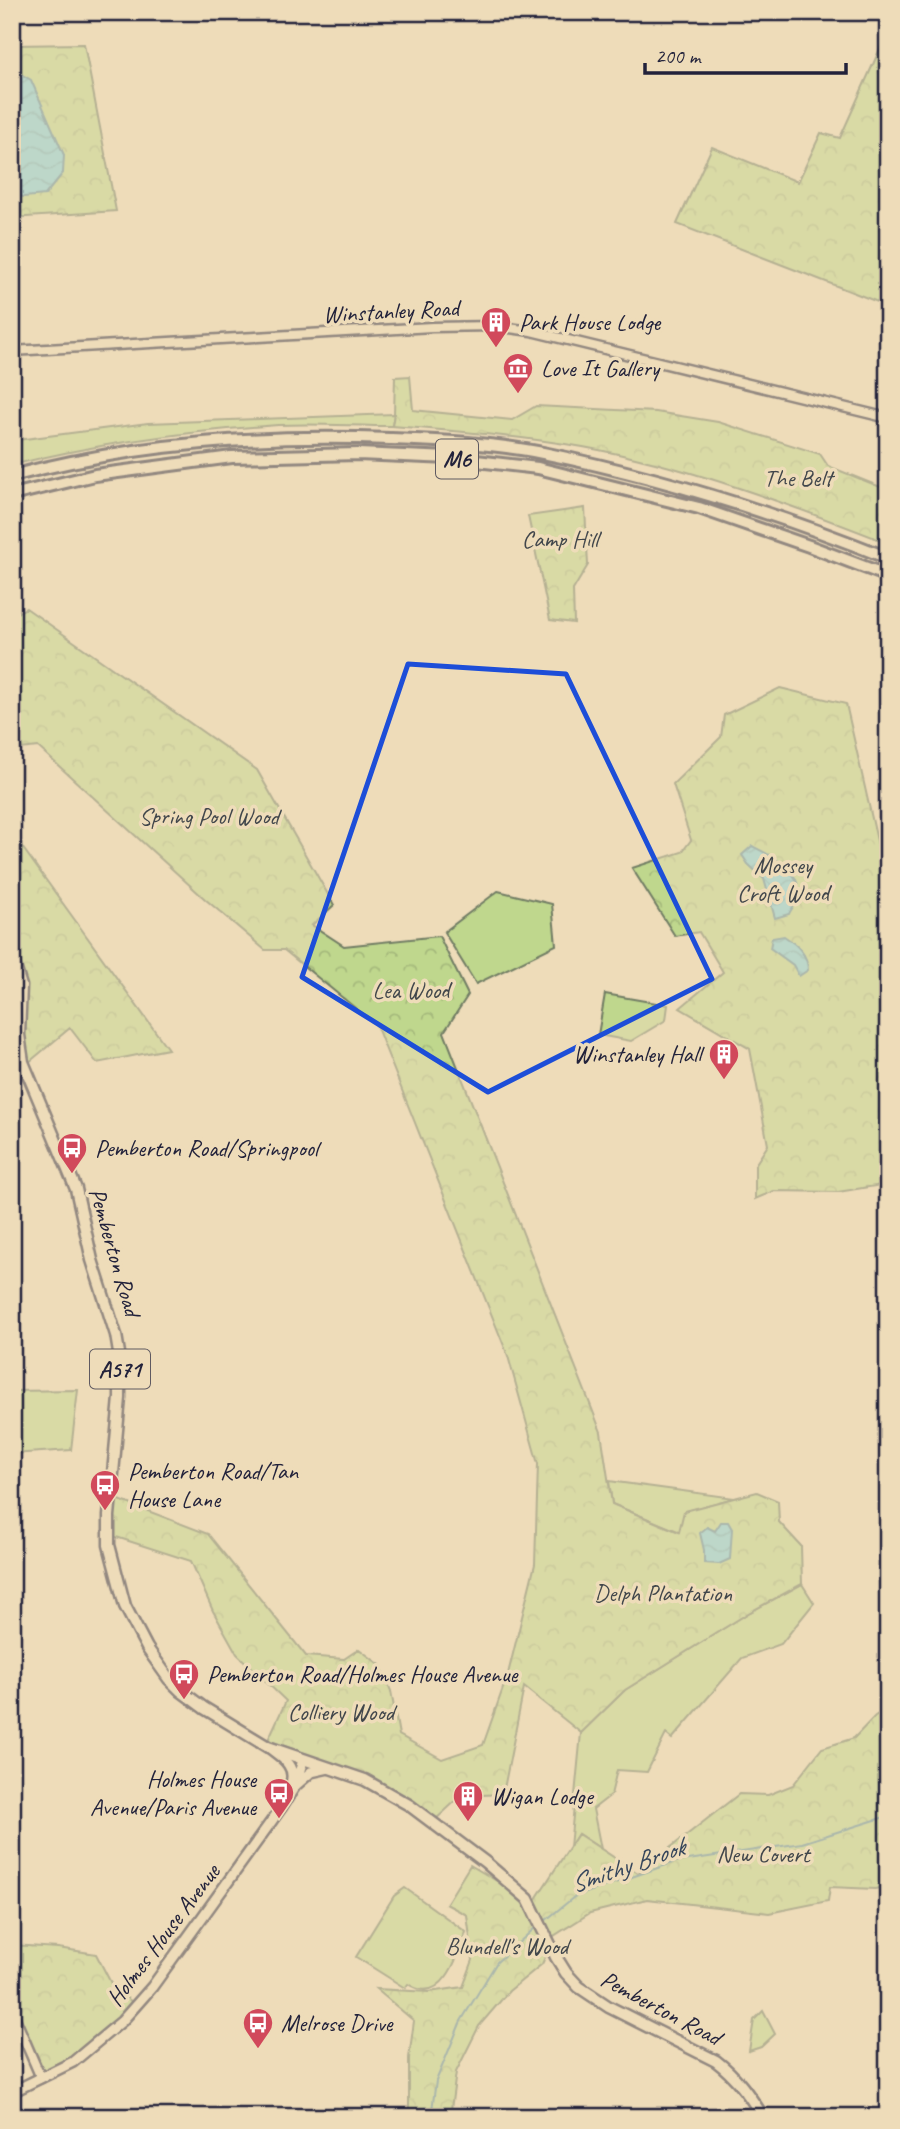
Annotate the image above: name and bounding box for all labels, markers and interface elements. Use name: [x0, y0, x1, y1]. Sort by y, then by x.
scale bar: [645, 32, 846, 76]
text: 200 m: [655, 43, 702, 69]
street label: Winstanley Road: [322, 292, 463, 330]
building icon: Park House Lodge: [479, 305, 513, 349]
place label: Park House Lodge: [519, 307, 662, 337]
museum icon: Love It Gallery: [501, 351, 535, 395]
place label: Love It Gallery: [541, 353, 661, 383]
road number: M6: [436, 440, 478, 478]
park label: The Belt: [764, 463, 835, 493]
park label: Camp Hill: [522, 524, 602, 554]
park label: Spring Pool Wood: [139, 801, 283, 831]
park label: Mossey Croft Wood: [737, 850, 833, 908]
park label: Lea Wood: [372, 975, 453, 1005]
building icon: Winstanley Hall: [707, 1037, 741, 1081]
place label: Winstanley Hall: [573, 1039, 705, 1069]
bus stop icon: Pemberton Road/Springpool: [55, 1131, 89, 1175]
place label: Pemberton Road/Springpool: [95, 1133, 322, 1163]
street label: Pemberton Road: [82, 1184, 149, 1323]
road number: A571: [90, 1350, 150, 1388]
place label: Pemberton Road/Tan House Lane: [128, 1456, 299, 1514]
bus stop icon: Pemberton Road/Tan House Lane: [88, 1468, 122, 1512]
park label: Delph Plantation: [594, 1578, 732, 1608]
bus stop icon: Pemberton Road/Holmes House Avenue: [167, 1657, 201, 1701]
place label: Pemberton Road/Holmes House Avenue: [207, 1659, 520, 1689]
park label: Colliery Wood: [288, 1697, 398, 1727]
place label: Holmes House Avenue/Paris Avenue: [90, 1764, 258, 1822]
bus stop icon: Holmes House Avenue/Paris Avenue: [262, 1776, 296, 1820]
building icon: Wigan Lodge: [451, 1779, 485, 1823]
place label: Wigan Lodge: [491, 1781, 595, 1811]
water label: Smithy Brook: [566, 1829, 694, 1900]
park label: New Covert: [717, 1839, 812, 1869]
street label: Holmes House Avenue: [100, 1856, 228, 2012]
park label: Blundell's Wood: [446, 1931, 572, 1961]
street label: Pemberton Road: [596, 1964, 729, 2054]
bus stop icon: Melrose Drive: [241, 2006, 275, 2050]
place label: Melrose Drive: [281, 2008, 395, 2038]

